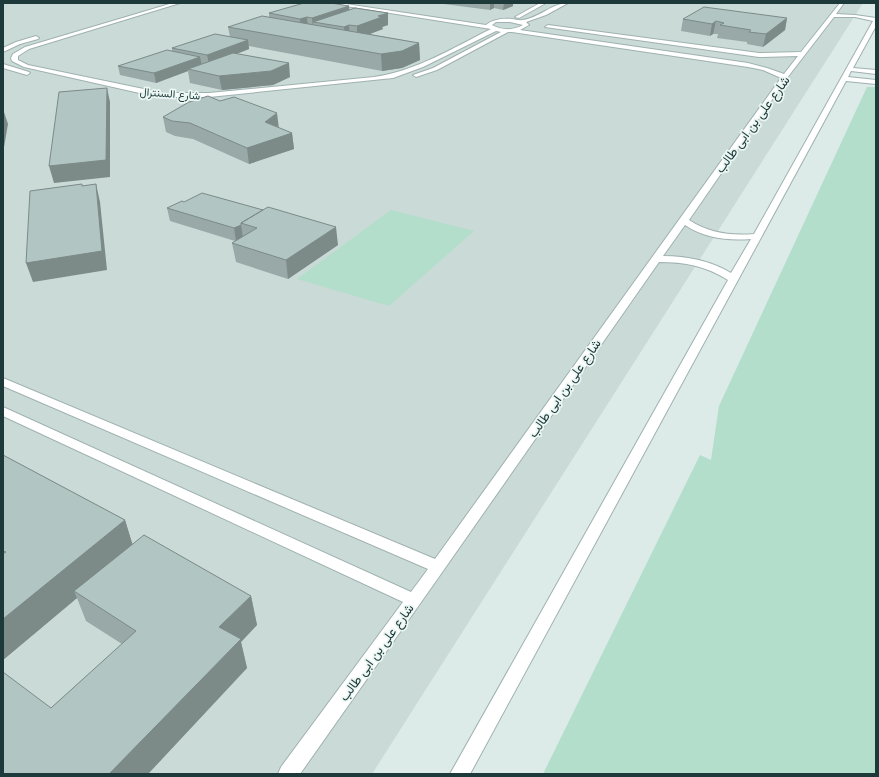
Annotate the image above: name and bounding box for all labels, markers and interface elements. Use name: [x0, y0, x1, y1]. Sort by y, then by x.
street label: شارع على بن ابى طالب: [711, 72, 794, 177]
street label: شارع السنترال: [139, 83, 201, 104]
street label: شارع على بن ابى طالب: [523, 335, 606, 441]
street label: شارع على بن ابى طالب: [335, 600, 418, 705]

